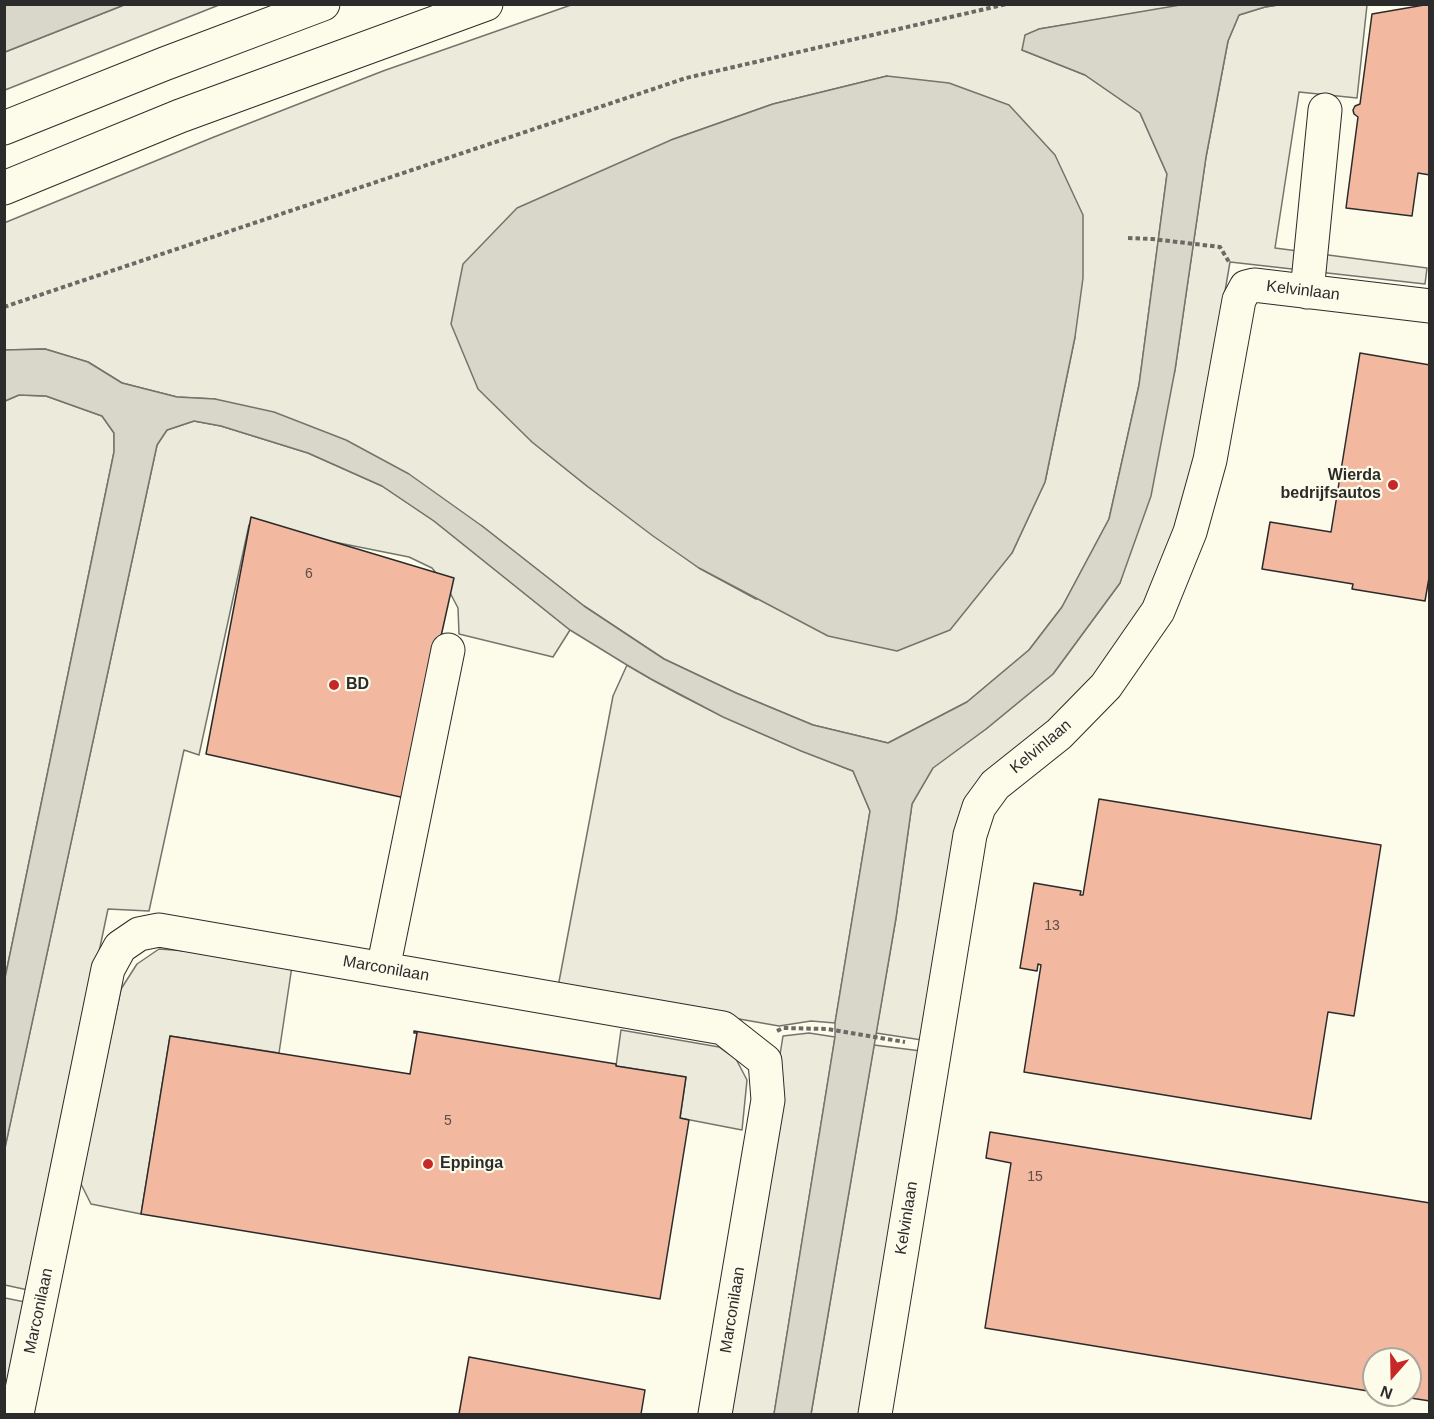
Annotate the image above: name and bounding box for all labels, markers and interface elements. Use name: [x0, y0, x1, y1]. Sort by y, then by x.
street label: Kelvinlaan: [1265, 277, 1341, 305]
place label: Wierda bedrijfsautos: [1281, 466, 1381, 504]
marker: Wierda bedrijfsautos: [1386, 478, 1400, 492]
house number: 6: [305, 566, 313, 582]
place label: BD: [346, 675, 369, 695]
marker: BD: [327, 678, 341, 692]
street label: Kelvinlaan: [1007, 716, 1075, 778]
house number: 13: [1044, 918, 1060, 934]
street label: Marconilaan: [341, 952, 431, 986]
house number: 5: [444, 1113, 452, 1129]
place label: Eppinga: [440, 1154, 503, 1174]
marker: Eppinga: [421, 1157, 435, 1171]
house number: 15: [1027, 1169, 1043, 1185]
street label: Kelvinlaan: [892, 1180, 922, 1256]
street label: Marconilaan: [717, 1265, 749, 1355]
street label: Marconilaan: [21, 1266, 57, 1356]
north arrow: [1362, 1347, 1422, 1407]
text: N: [1378, 1383, 1395, 1402]

